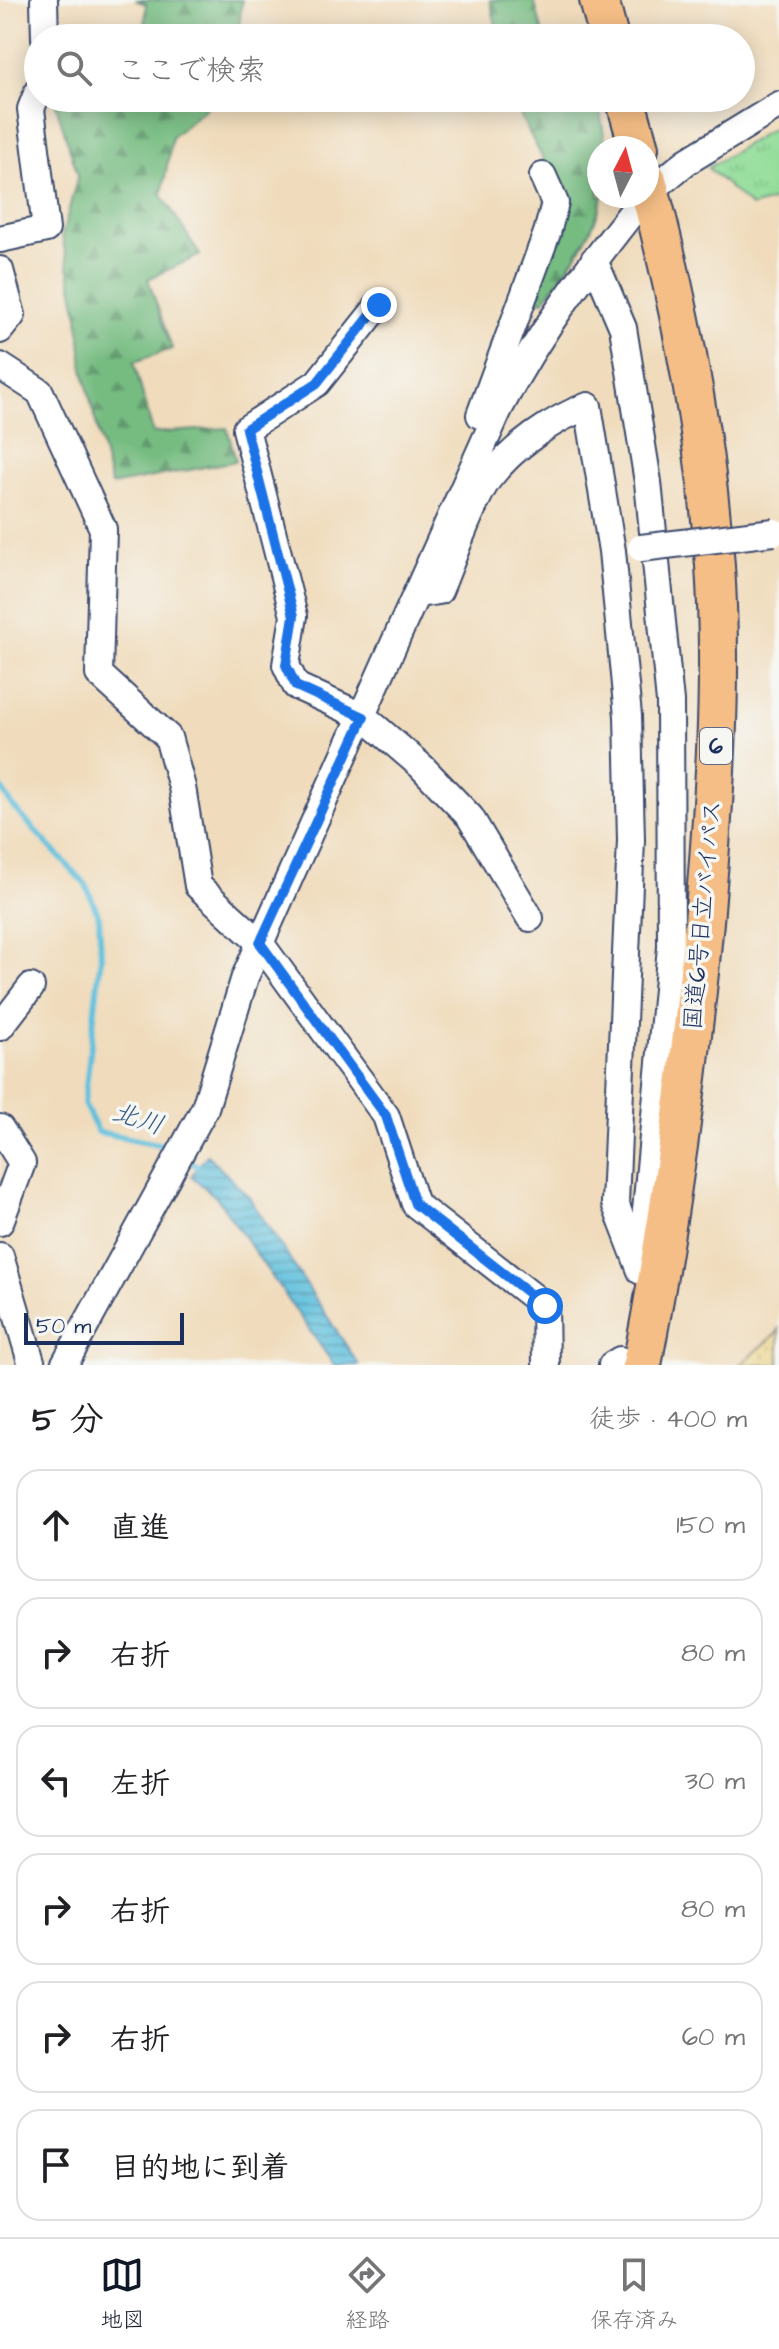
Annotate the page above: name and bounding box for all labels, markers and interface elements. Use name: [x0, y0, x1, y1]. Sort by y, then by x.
search box: [24, 24, 755, 112]
icon: search: [52, 46, 96, 90]
text: ここで検索: [116, 50, 266, 92]
north arrow: [587, 136, 659, 208]
route end: [361, 287, 397, 323]
road number: 6: [700, 728, 732, 764]
street label: 国道6号日立バイパス: [676, 799, 730, 1031]
water label: 北川: [108, 1094, 168, 1144]
route start: [527, 1288, 563, 1324]
scale bar: [24, 1309, 184, 1345]
text: 50 m: [36, 1311, 91, 1342]
text: 5 分: [32, 1396, 104, 1444]
text: 徒歩 · 400 m: [589, 1401, 747, 1437]
icon: ahead: [34, 1503, 78, 1547]
text: 直進: [110, 1507, 170, 1549]
text: 150 m: [676, 1507, 745, 1543]
icon: right: [34, 1631, 78, 1675]
text: 右折: [110, 1635, 170, 1677]
text: 80 m: [681, 1635, 745, 1671]
icon: left: [34, 1759, 78, 1803]
text: 左折: [110, 1763, 170, 1805]
text: 30 m: [685, 1763, 745, 1799]
icon: right: [34, 1887, 78, 1931]
text: 右折: [110, 1891, 170, 1933]
text: 80 m: [681, 1891, 745, 1927]
icon: right: [34, 2015, 78, 2059]
text: 右折: [110, 2019, 170, 2061]
text: 60 m: [682, 2019, 745, 2055]
icon: arrive: [34, 2143, 78, 2187]
text: 目的地に到着: [110, 2147, 290, 2189]
tab: 地図: [100, 2253, 145, 2336]
tab: 経路: [345, 2253, 390, 2336]
tab: 保存済み: [590, 2253, 679, 2336]

